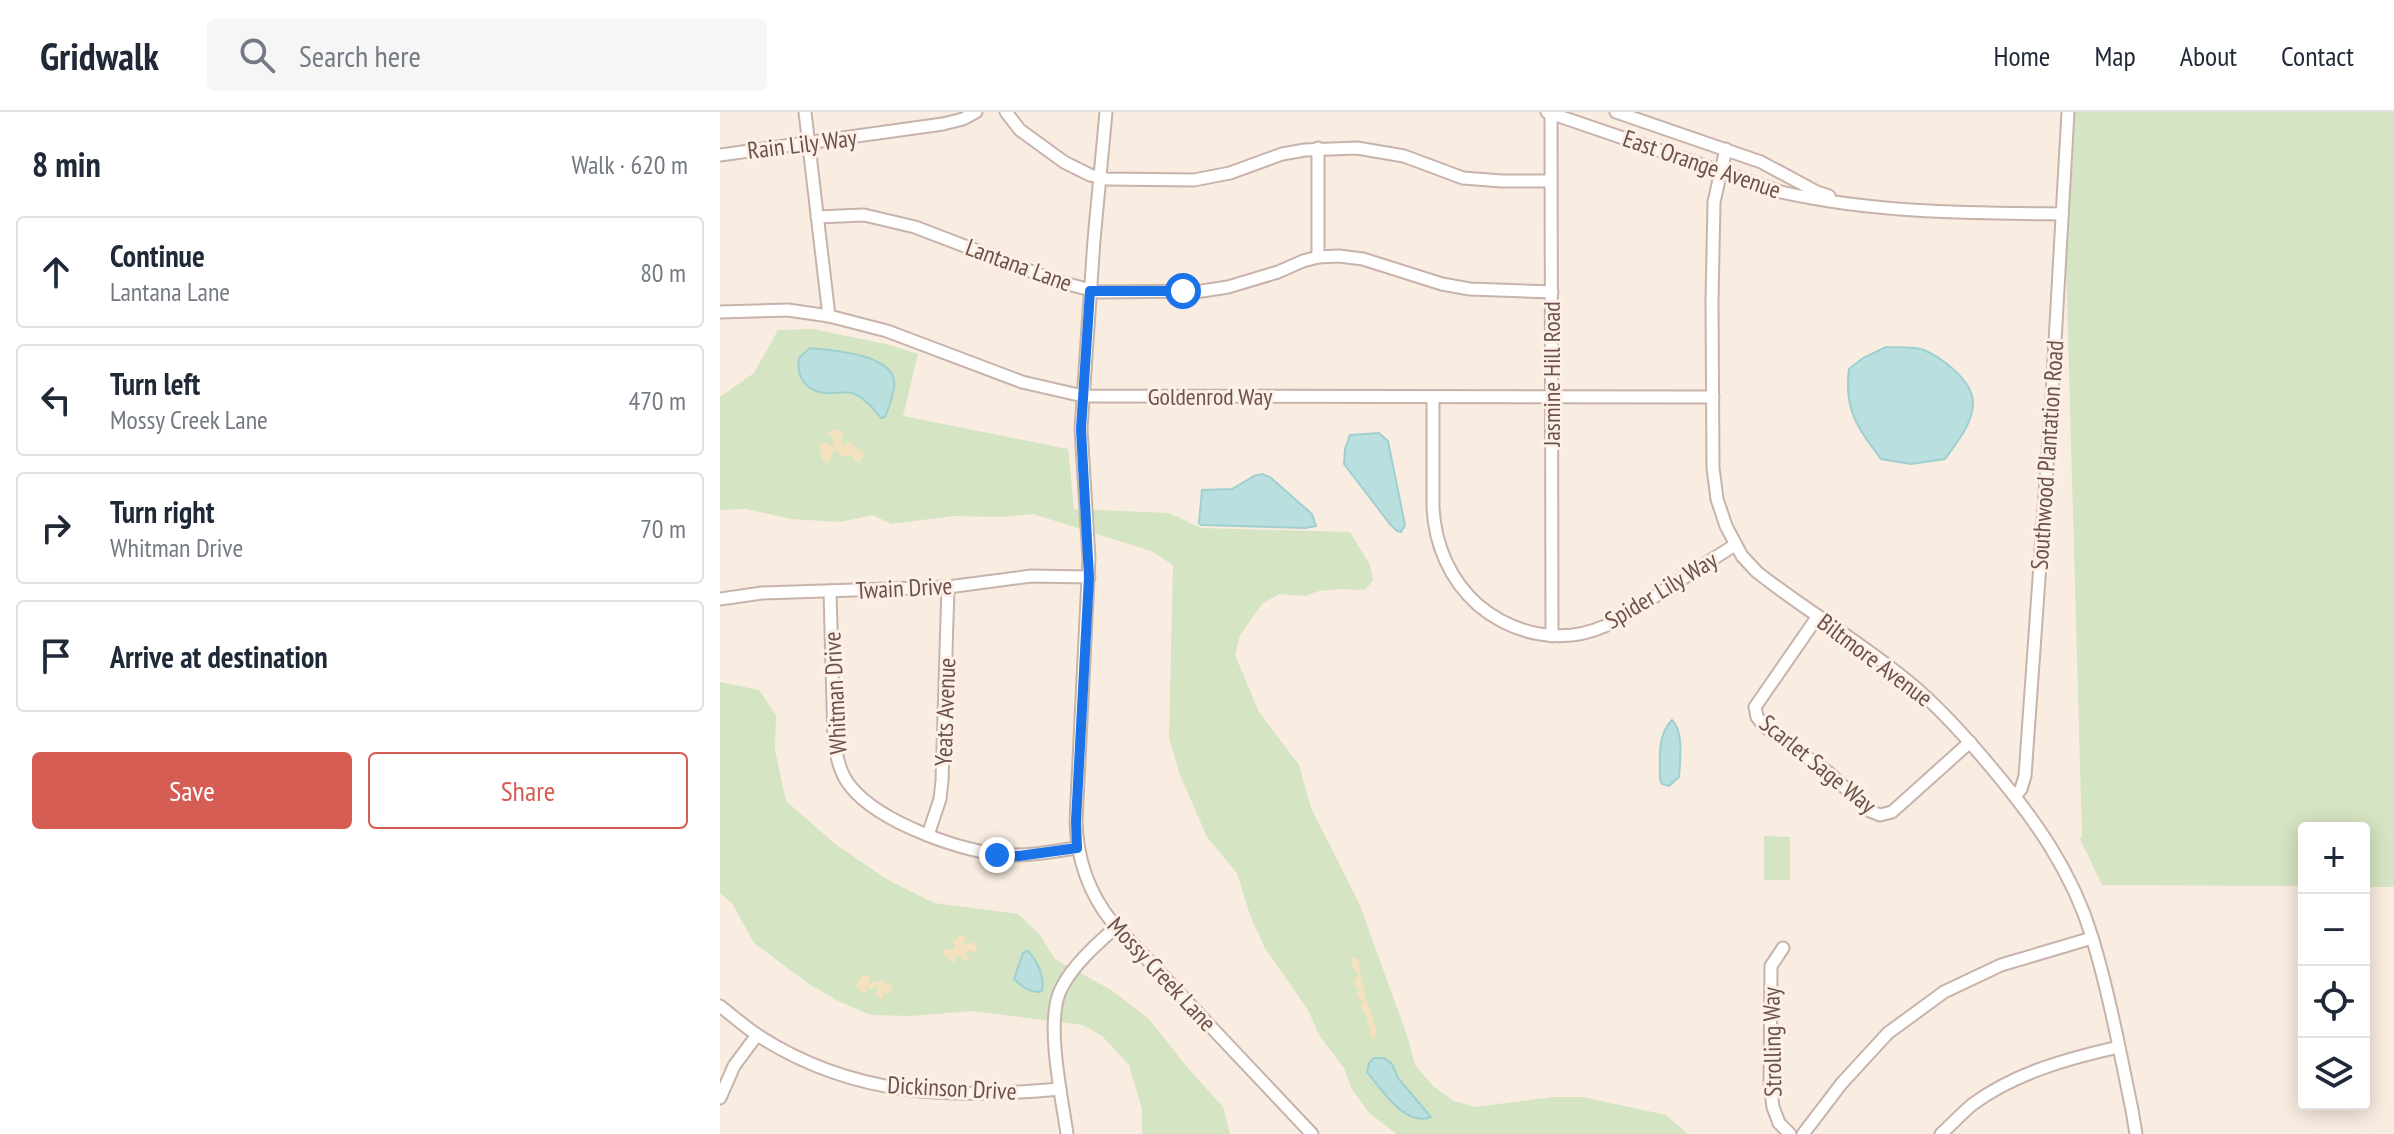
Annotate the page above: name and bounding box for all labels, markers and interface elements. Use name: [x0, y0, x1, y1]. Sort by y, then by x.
search box: [207, 19, 767, 91]
text: Gridwalk: [40, 31, 159, 80]
icon: search: [235, 33, 279, 77]
text: Search here: [299, 36, 421, 75]
text: Home: [1994, 37, 2050, 74]
text: Map: [2094, 37, 2136, 74]
text: About: [2180, 37, 2237, 74]
text: Contact: [2281, 37, 2354, 74]
street label: Rain Lily Way: [746, 122, 858, 166]
street label: East Orange Avenue: [1619, 122, 1785, 206]
text: 8 min: [32, 142, 101, 186]
text: Walk · 620 m: [571, 148, 688, 181]
street label: Lantana Lane: [962, 231, 1076, 299]
text: Continue: [110, 236, 205, 275]
icon: ahead: [34, 250, 78, 294]
text: 80 m: [640, 256, 686, 289]
route start: [1165, 273, 1201, 309]
text: Lantana Lane: [110, 275, 230, 308]
street label: Jasmine Hill Road: [1536, 301, 1567, 448]
street label: Southwood Plantation Road: [2024, 339, 2070, 571]
text: Turn left: [110, 364, 200, 403]
icon: left: [34, 378, 78, 422]
street label: Goldenrod Way: [1148, 381, 1272, 412]
text: 470 m: [628, 384, 686, 417]
text: Mossy Creek Lane: [110, 403, 268, 436]
text: Turn right: [110, 492, 214, 531]
icon: right: [34, 506, 78, 550]
text: 70 m: [640, 512, 686, 545]
text: Whitman Drive: [110, 531, 243, 564]
street label: Spider Lily Way: [1599, 544, 1723, 636]
street label: Twain Drive: [855, 570, 953, 606]
street label: Biltmore Avenue: [1811, 607, 1939, 713]
street label: Whitman Drive: [816, 631, 854, 755]
icon: arrive: [34, 634, 78, 678]
text: Arrive at destination: [110, 637, 328, 676]
street label: Yeats Avenue: [928, 657, 962, 767]
street label: Scarlet Sage Way: [1753, 708, 1883, 820]
button: Save: [32, 752, 352, 829]
button: Share: [368, 752, 688, 829]
map controls: [2298, 822, 2370, 1110]
button: +: [2298, 822, 2370, 894]
route end: [979, 837, 1015, 873]
button: −: [2298, 894, 2370, 966]
street label: Mossy Creek Lane: [1101, 910, 1223, 1038]
button: locate: [2298, 966, 2370, 1038]
street label: Strolling Way: [1756, 987, 1788, 1097]
button: layers: [2298, 1038, 2370, 1110]
street label: Dickinson Drive: [887, 1069, 1017, 1107]

